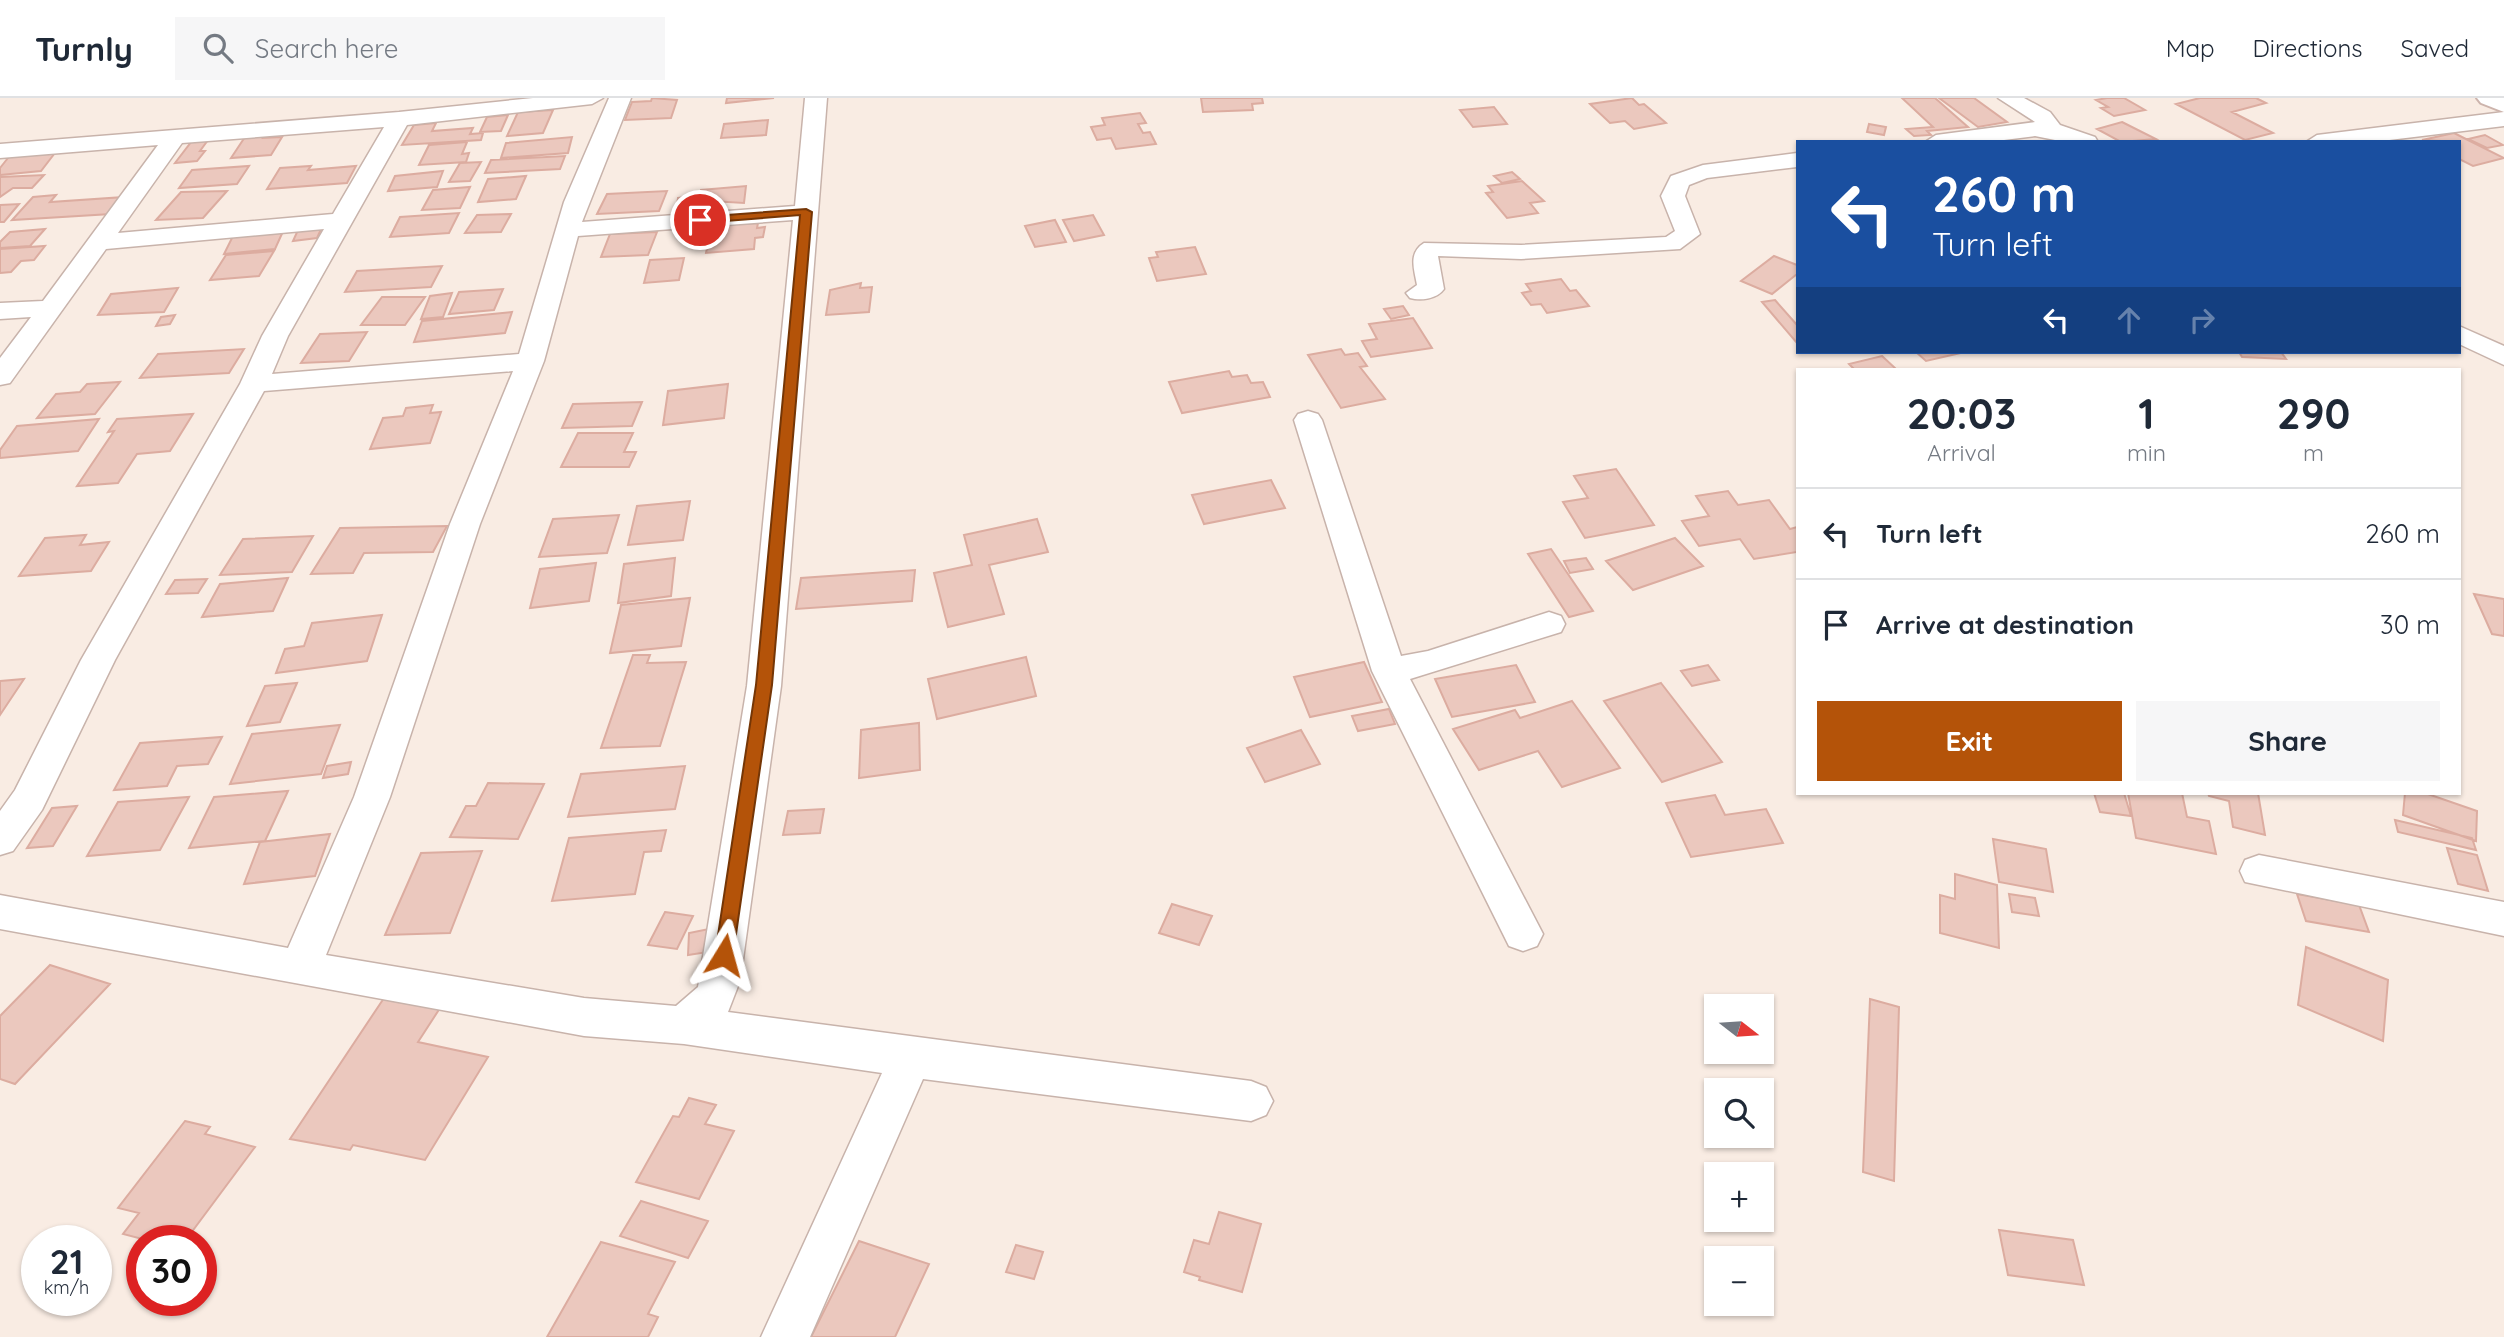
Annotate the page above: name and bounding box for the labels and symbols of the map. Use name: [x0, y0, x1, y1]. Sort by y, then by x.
pin: [670, 190, 730, 250]
position arrow: [687, 918, 761, 992]
north arrow: [1704, 994, 1774, 1064]
speed limit sign: 30: [126, 1225, 217, 1316]

